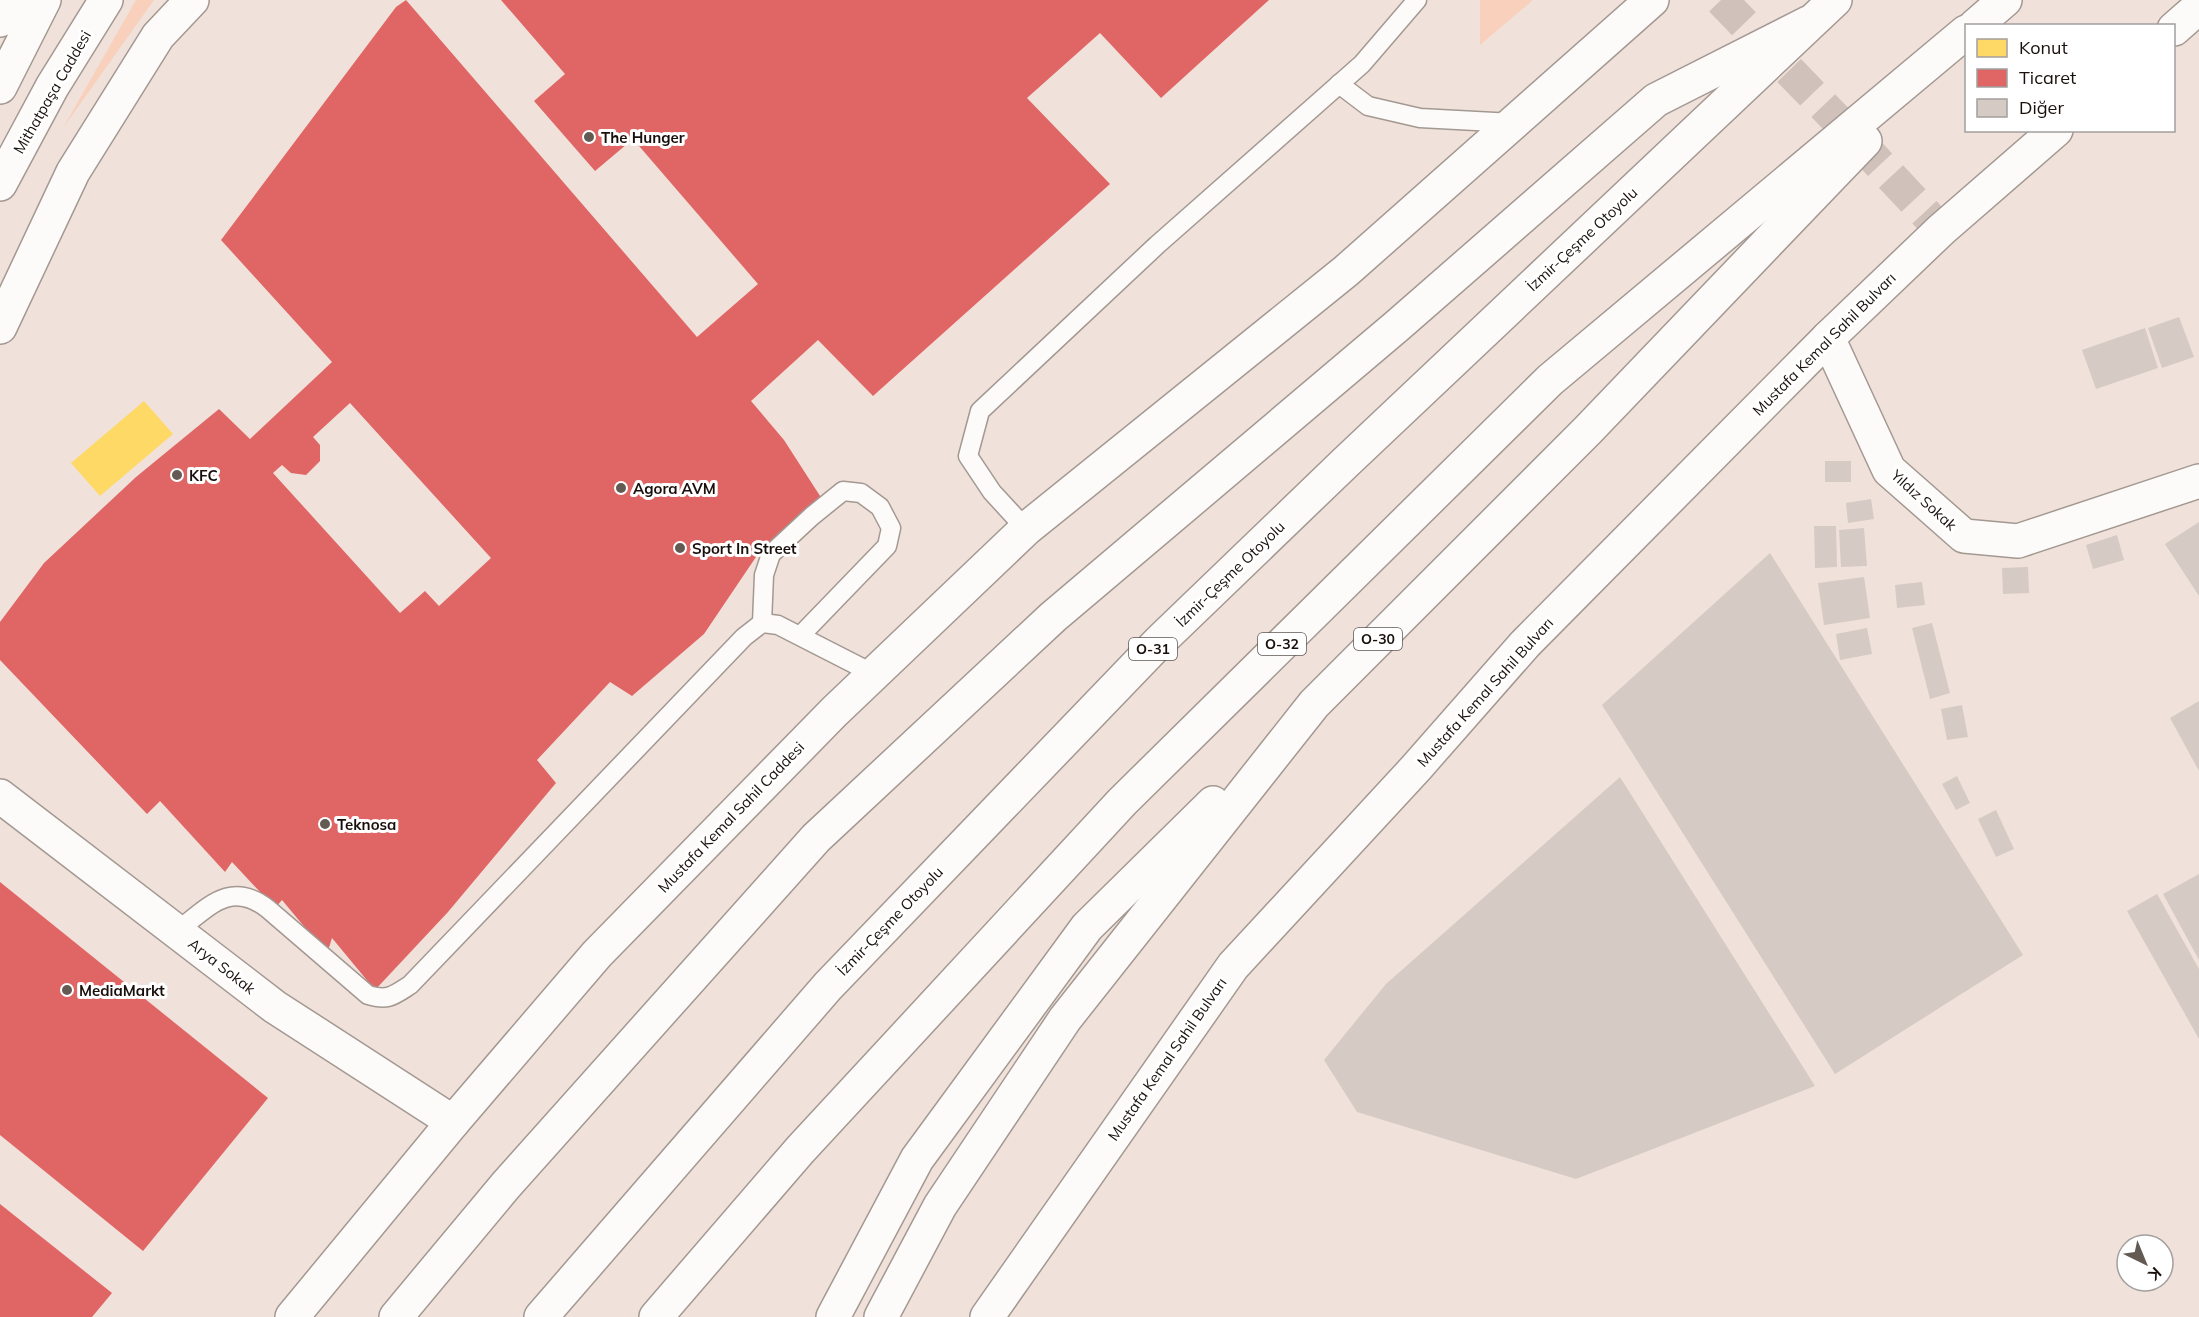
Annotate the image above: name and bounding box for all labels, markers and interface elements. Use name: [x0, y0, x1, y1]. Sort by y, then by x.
legend: [1965, 24, 2175, 132]
street label: Mithatpaşa Caddesi: [9, 27, 95, 157]
text: Konut: [2019, 36, 2068, 59]
text: Ticaret: [2019, 66, 2076, 89]
text: Diğer: [2019, 96, 2064, 119]
place label: The Hunger: [601, 128, 685, 147]
marker: The Hunger: [582, 130, 596, 144]
street label: İzmir-Çeşme Otoyolu: [1523, 183, 1641, 295]
street label: Mustafa Kemal Sahil Bulvarı: [1748, 268, 1900, 420]
street label: Yıldız Sokak: [1887, 465, 1961, 535]
place label: KFC: [189, 466, 218, 485]
marker: KFC: [170, 468, 184, 482]
place label: Agora AVM: [633, 479, 716, 498]
marker: Agora AVM: [614, 481, 628, 495]
street label: İzmir-Çeşme Otoyolu: [1171, 517, 1289, 631]
place label: Sport In Street: [692, 539, 797, 558]
marker: Sport In Street: [673, 541, 687, 555]
street label: Mustafa Kemal Sahil Bulvarı: [1413, 613, 1557, 771]
road number: O-30: [1354, 628, 1402, 650]
road number: O-32: [1258, 633, 1306, 655]
road number: O-31: [1129, 638, 1177, 660]
street label: Mustafa Kemal Sahil Caddesi: [654, 738, 808, 896]
place label: Teknosa: [337, 815, 396, 834]
marker: Teknosa: [318, 817, 332, 831]
street label: İzmir-Çeşme Otoyolu: [833, 862, 947, 980]
street label: Arya Sokak: [185, 934, 260, 998]
street label: Mustafa Kemal Sahil Bulvarı: [1103, 974, 1231, 1144]
place label: MediaMarkt: [79, 981, 165, 1000]
marker: MediaMarkt: [60, 983, 74, 997]
north arrow: [2115, 1233, 2175, 1293]
text: K: [2144, 1263, 2166, 1286]

